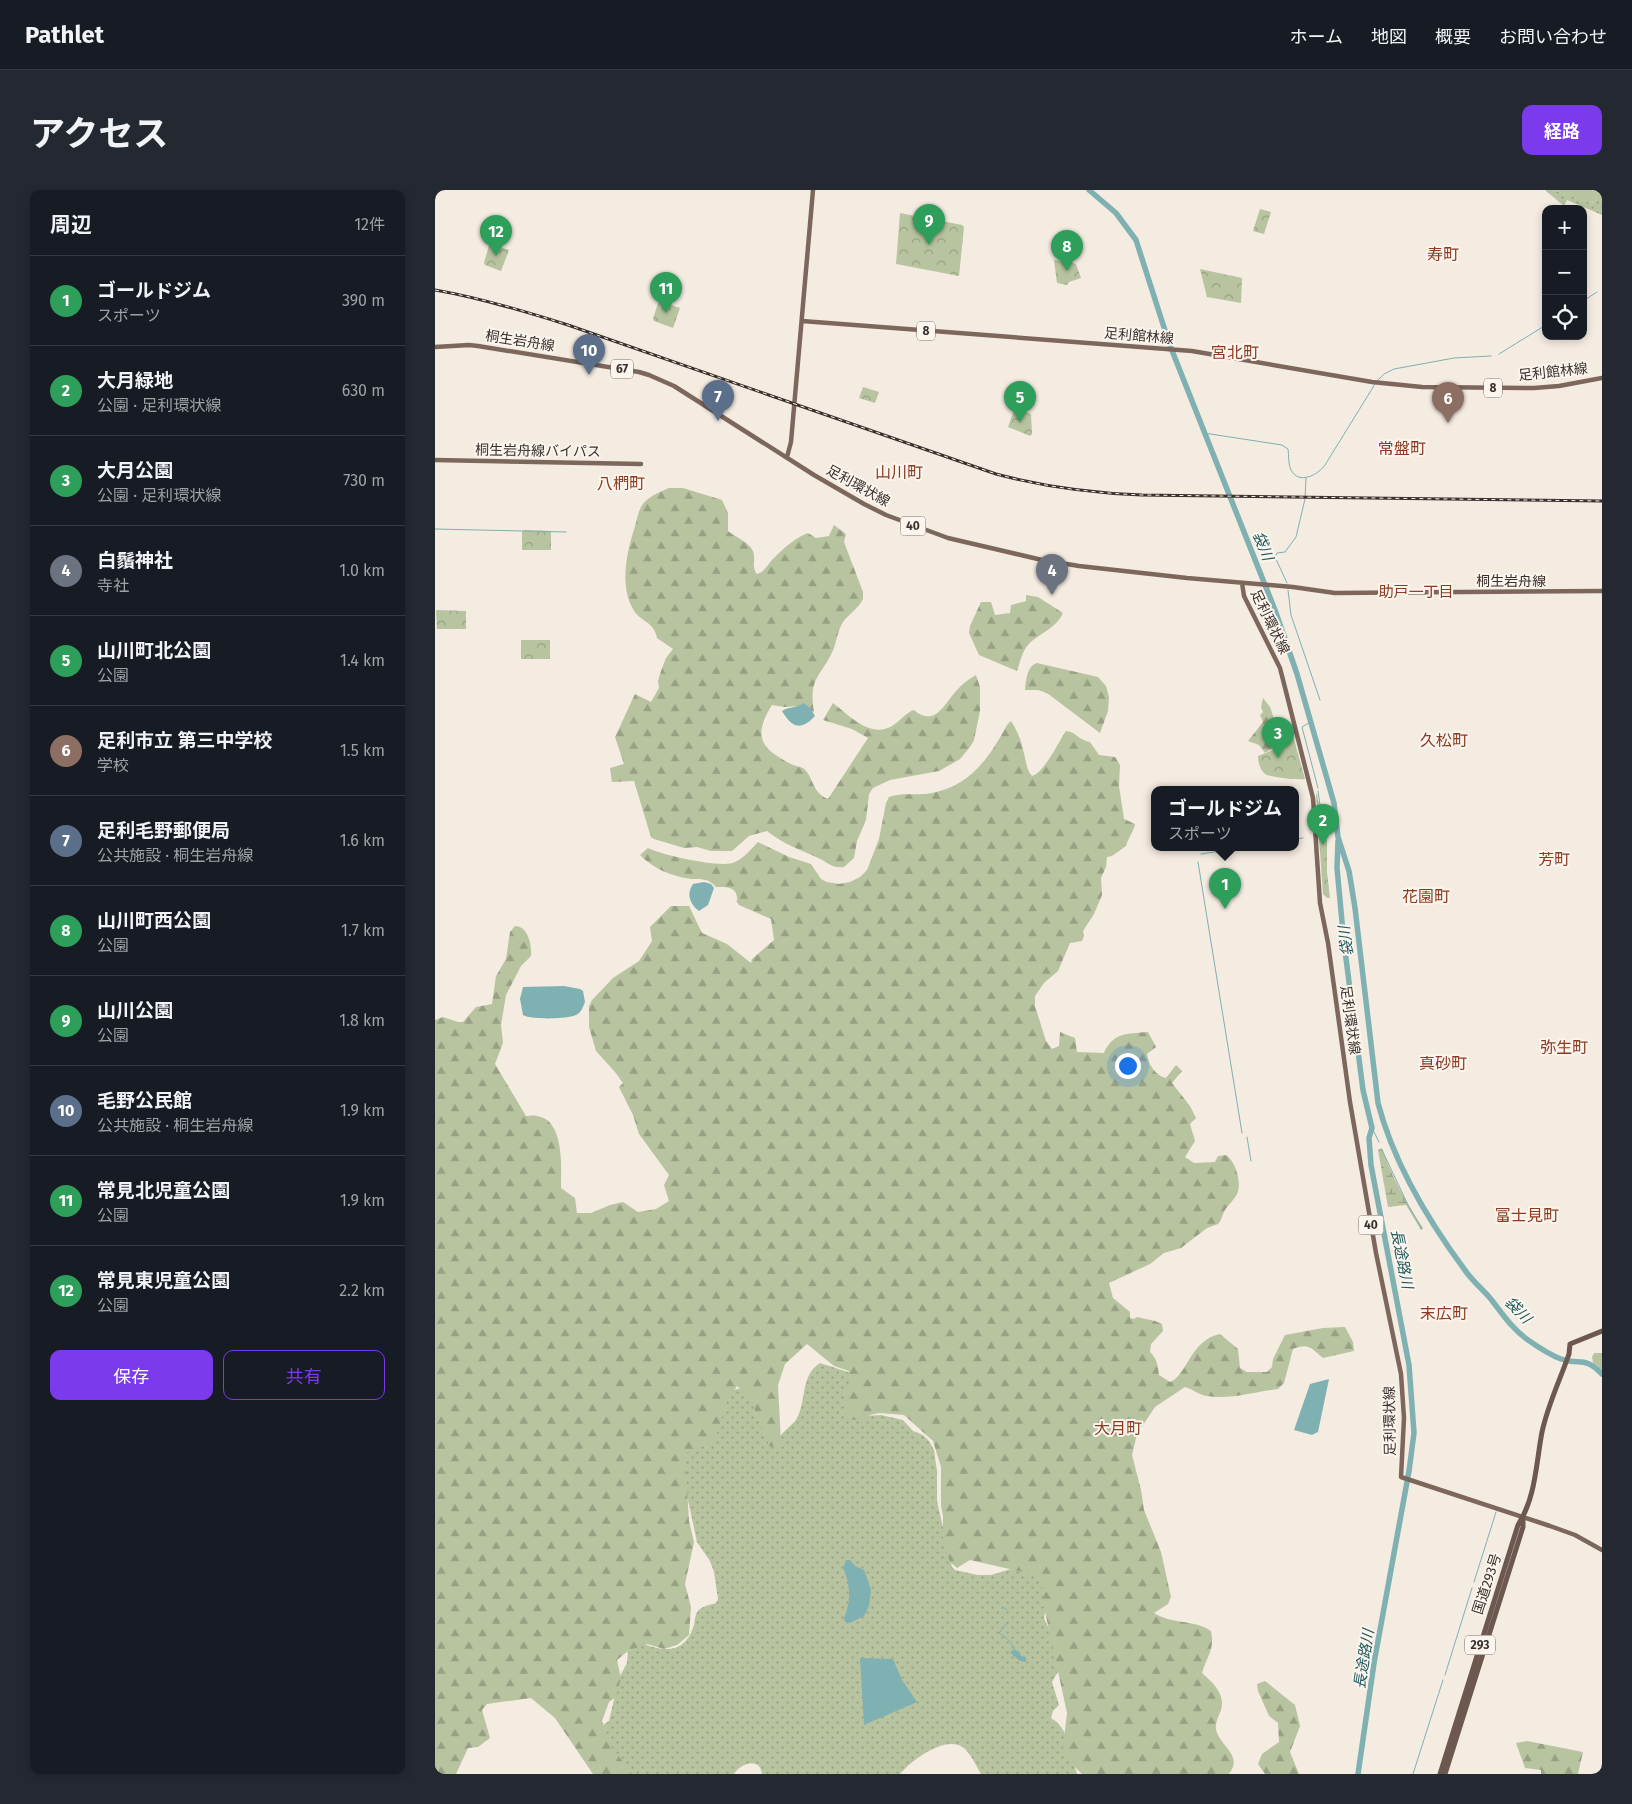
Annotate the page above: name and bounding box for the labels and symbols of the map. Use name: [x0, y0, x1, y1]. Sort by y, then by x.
pin: 9: [913, 204, 945, 245]
pin: 12: [480, 215, 512, 256]
pin: 8: [1051, 230, 1083, 271]
district label: 寿町: [1427, 245, 1459, 264]
pin: 11: [650, 272, 682, 313]
road number: 8: [917, 322, 935, 340]
street label: 足利館林線: [1103, 324, 1175, 348]
street label: 桐生岩舟線: [484, 327, 556, 355]
pin: 10: [573, 334, 605, 375]
district label: 宮北町: [1211, 343, 1259, 362]
road number: 67: [611, 360, 633, 378]
street label: 足利館林線: [1517, 360, 1589, 384]
road number: 8: [1484, 378, 1502, 398]
pin: 7: [702, 380, 734, 421]
pin: 5: [1004, 381, 1036, 422]
pin: 6: [1432, 382, 1464, 423]
district label: 常盤町: [1378, 439, 1426, 458]
street label: 桐生岩舟線バイパス: [475, 441, 601, 461]
street label: 足利環状線: [823, 462, 893, 510]
district label: 山川町: [875, 463, 923, 482]
district label: 八椚町: [597, 474, 645, 493]
road number: 40: [901, 516, 925, 536]
water label: 袋川: [1249, 529, 1278, 565]
pin: 4: [1036, 554, 1068, 595]
street label: 桐生岩舟線: [1476, 573, 1546, 590]
district label: 助戸一丁目: [1378, 583, 1454, 601]
street label: 足利環状線: [1247, 587, 1293, 657]
pin: 3: [1262, 717, 1294, 758]
district label: 久松町: [1420, 731, 1468, 750]
pin: 2: [1307, 804, 1339, 845]
district label: 芳町: [1538, 850, 1570, 869]
pin: 1: [1209, 868, 1241, 909]
district label: 花園町: [1402, 887, 1450, 906]
water label: 袋川: [1335, 923, 1357, 957]
street label: 足利環状線: [1337, 984, 1363, 1056]
district label: 弥生町: [1540, 1038, 1588, 1057]
your location: [1115, 1053, 1141, 1079]
district label: 真砂町: [1419, 1054, 1467, 1073]
district label: 富士見町: [1495, 1206, 1559, 1225]
road number: 40: [1359, 1216, 1383, 1234]
water label: 長途路川: [1387, 1228, 1417, 1292]
water label: 袋川: [1501, 1293, 1536, 1328]
district label: 末広町: [1420, 1304, 1468, 1323]
street label: 足利環状線: [1381, 1386, 1399, 1456]
district label: 大月町: [1094, 1419, 1142, 1438]
street label: 国道293号: [1469, 1551, 1505, 1617]
water label: 長途路川: [1350, 1626, 1378, 1690]
road number: 293: [1465, 1636, 1495, 1654]

